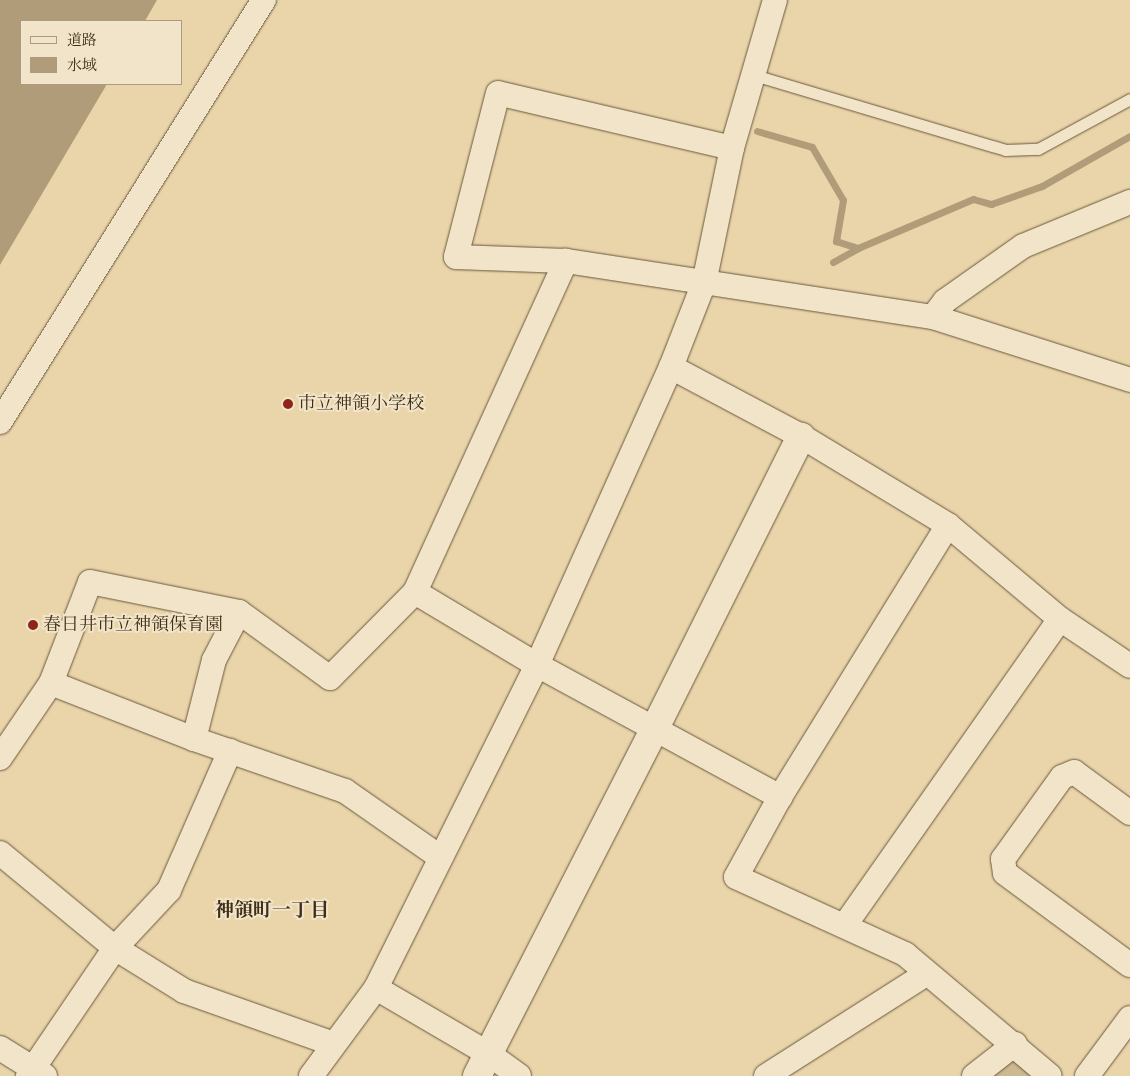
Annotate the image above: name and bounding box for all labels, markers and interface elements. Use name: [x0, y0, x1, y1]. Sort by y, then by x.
legend: [20, 20, 182, 85]
text: 道路: [67, 34, 97, 49]
text: 水域: [67, 59, 97, 74]
place label: 市立神領小学校: [298, 393, 424, 415]
marker: 市立神領小学校: [282, 398, 294, 410]
place label: 春日井市立神領保育園: [43, 614, 223, 636]
marker: 春日井市立神領保育園: [27, 619, 39, 631]
district label: 神領町一丁目: [215, 901, 329, 923]

